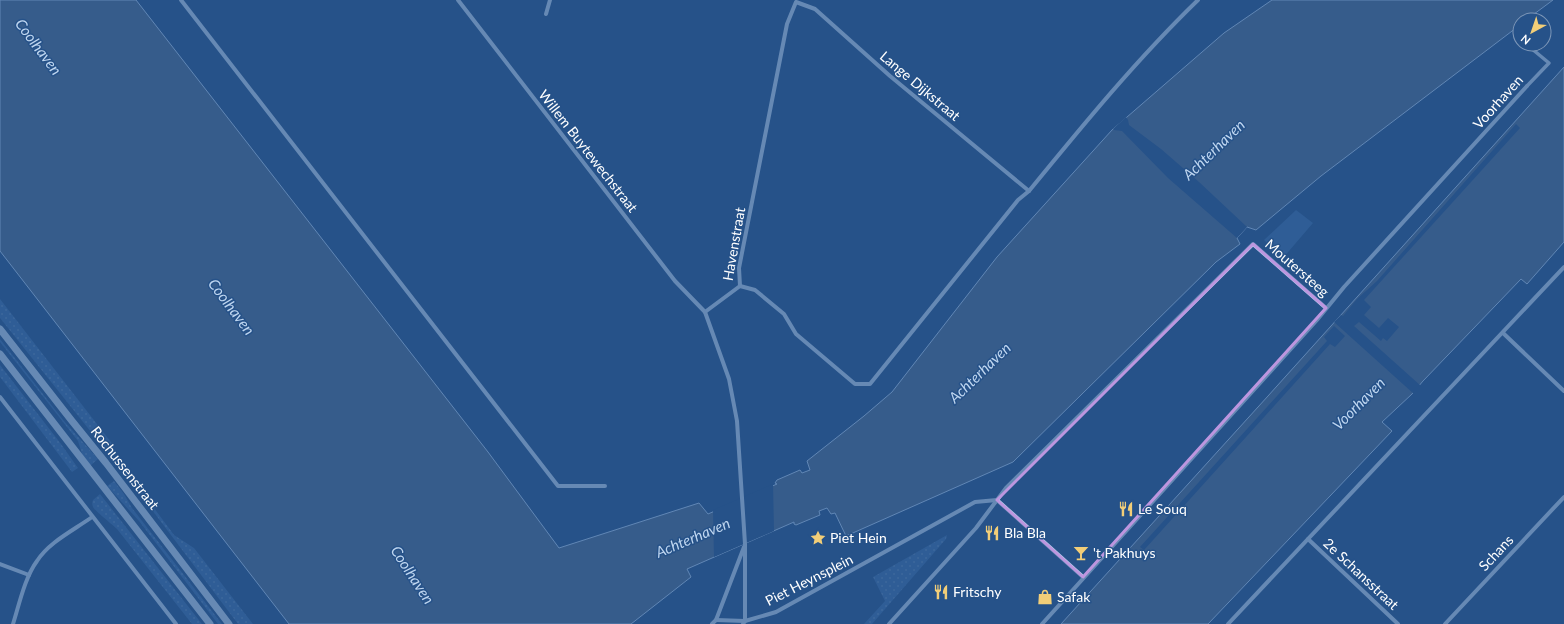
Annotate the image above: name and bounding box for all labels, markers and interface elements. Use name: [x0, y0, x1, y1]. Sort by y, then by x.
north arrow: [1512, 12, 1552, 52]
water label: Coolhaven: [12, 15, 66, 78]
text: N: [1518, 32, 1533, 48]
street label: Lange Dijkstraat: [877, 47, 964, 124]
street label: Voorhaven: [1469, 71, 1526, 132]
street label: Willem Buytewechstraat: [535, 86, 642, 215]
water label: Achterhaven: [1178, 115, 1248, 184]
street label: Havenstraat: [719, 206, 748, 282]
street label: Moutersteeg: [1262, 235, 1333, 300]
water label: Coolhaven: [205, 275, 259, 338]
water label: Achterhaven: [944, 338, 1014, 407]
water label: Voorhaven: [1328, 373, 1388, 433]
street label: Rochussenstraat: [88, 423, 163, 513]
restaurant icon: Le Souq: [1117, 500, 1135, 518]
place label: Le Souq: [1138, 500, 1187, 517]
water label: Achterhaven: [652, 513, 733, 561]
restaurant icon: Bla Bla: [983, 524, 1001, 542]
place label: Bla Bla: [1004, 524, 1046, 541]
place icon: Piet Hein: [809, 529, 827, 547]
place label: Piet Hein: [830, 529, 887, 546]
street label: Schans: [1475, 531, 1516, 574]
street label: 2e Schansstraat: [1320, 534, 1403, 613]
water label: Coolhaven: [387, 542, 438, 607]
bar icon: 't Pakhuys: [1072, 544, 1090, 562]
place label: 't Pakhuys: [1093, 544, 1155, 561]
street label: Piet Heynsplein: [762, 550, 855, 609]
restaurant icon: Fritschy: [932, 583, 950, 601]
place label: Fritschy: [953, 583, 1002, 600]
shop icon: Safak: [1036, 588, 1054, 606]
place label: Safak: [1057, 588, 1091, 605]

